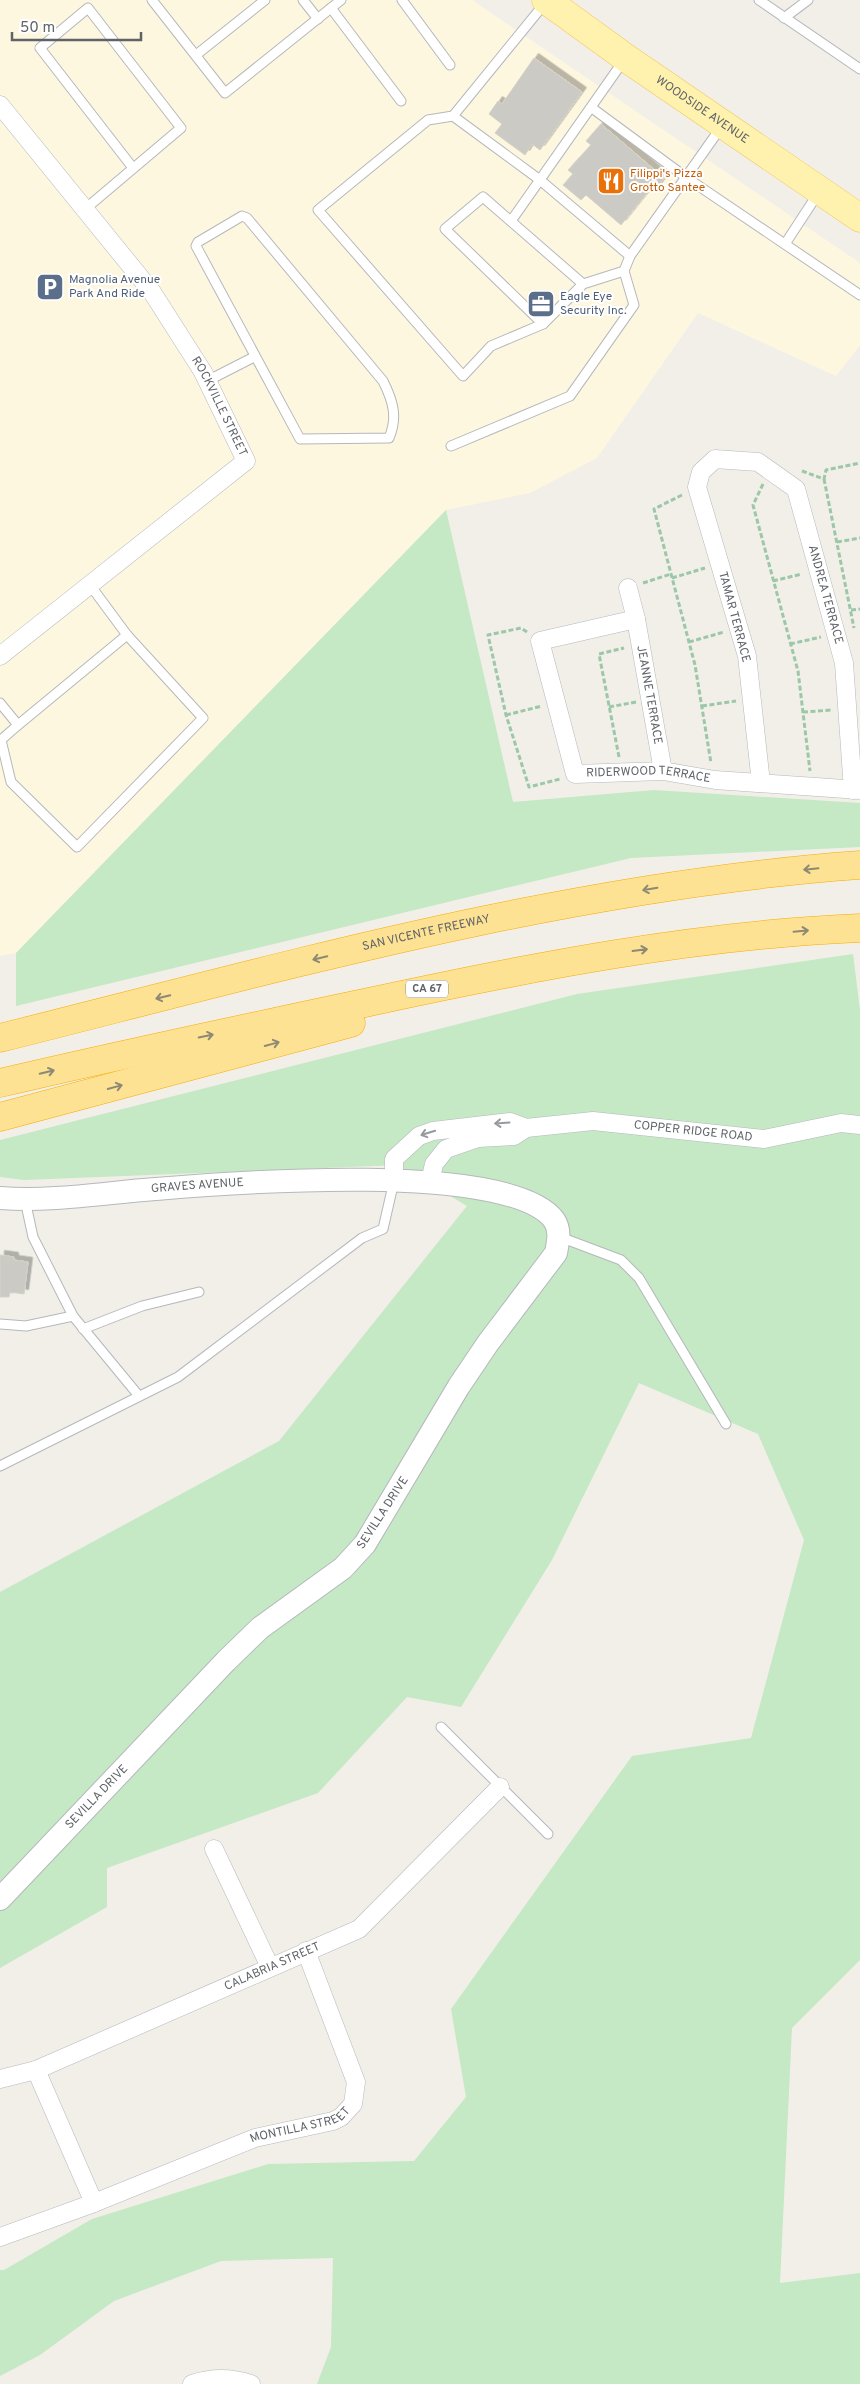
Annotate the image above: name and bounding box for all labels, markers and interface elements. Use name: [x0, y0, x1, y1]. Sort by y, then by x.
scale bar: [12, 10, 141, 42]
text: 50 m: [20, 19, 55, 38]
street label: WOODSIDE AVENUE: [652, 72, 752, 148]
restaurant icon: Filippi's Pizza Grotto Santee: [596, 166, 626, 196]
place label: Filippi's Pizza Grotto Santee: [630, 166, 705, 196]
parking icon: Magnolia Avenue Park And Ride: [35, 272, 65, 302]
place label: Magnolia Avenue Park And Ride: [69, 272, 160, 302]
office icon: Eagle Eye Security Inc.: [526, 289, 556, 319]
place label: Eagle Eye Security Inc.: [560, 289, 627, 319]
street label: ROCKVILLE STREET: [187, 354, 251, 459]
street label: ANDREA TERRACE: [804, 543, 846, 646]
street label: TAMAR TERRACE: [714, 570, 754, 664]
street label: JEANNE TERRACE: [632, 644, 666, 746]
street label: RIDERWOOD TERRACE: [586, 763, 712, 787]
one-way arrow: [804, 864, 820, 873]
one-way arrow: [643, 885, 659, 895]
street label: SAN VICENTE FREEWAY: [361, 911, 492, 955]
one-way arrow: [793, 926, 809, 936]
one-way arrow: [632, 945, 648, 955]
one-way arrow: [313, 954, 329, 963]
road number: CA 67: [406, 981, 448, 998]
one-way arrow: [155, 993, 171, 1002]
one-way arrow: [198, 1031, 214, 1040]
one-way arrow: [263, 1039, 279, 1049]
one-way arrow: [39, 1067, 55, 1076]
one-way arrow: [106, 1081, 122, 1091]
street label: COPPER RIDGE ROAD: [633, 1117, 753, 1146]
one-way arrow: [494, 1118, 510, 1127]
one-way arrow: [421, 1129, 437, 1138]
street label: GRAVES AVENUE: [150, 1175, 244, 1197]
street label: SEVILLA DRIVE: [353, 1474, 413, 1552]
street label: SEVILLA DRIVE: [62, 1761, 132, 1833]
street label: CALABRIA STREET: [222, 1939, 323, 1995]
street label: MONTILLA STREET: [248, 2104, 354, 2147]

